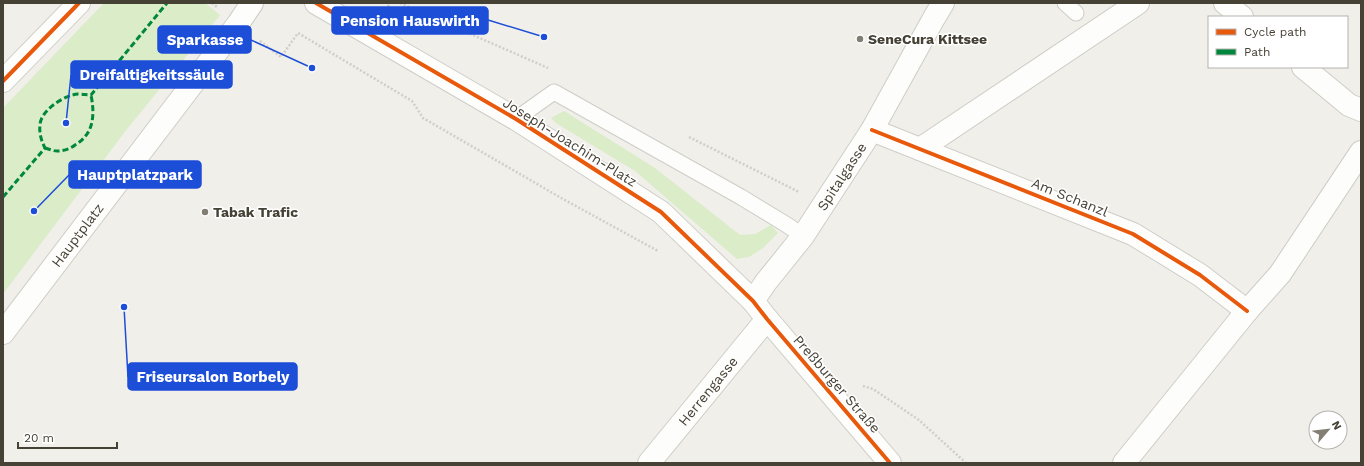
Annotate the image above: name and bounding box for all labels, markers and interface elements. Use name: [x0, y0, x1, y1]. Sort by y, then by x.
callout: Pension Hauswirth: [332, 7, 488, 34]
text: Pension Hauswirth: [340, 12, 480, 30]
legend: [1208, 16, 1348, 68]
text: Cycle path: [1244, 25, 1306, 39]
callout: Sparkasse: [158, 26, 251, 53]
text: Sparkasse: [167, 31, 244, 49]
place label: SeneCura Kittsee: [868, 31, 987, 47]
marker: SeneCura Kittsee: [855, 34, 865, 44]
text: Path: [1244, 45, 1270, 59]
callout: Dreifaltigkeitssäule: [71, 61, 232, 88]
text: Dreifaltigkeitssäule: [80, 66, 225, 84]
street label: Joseph-Joachim-Platz: [500, 94, 640, 190]
street label: Spitalgasse: [814, 140, 870, 214]
callout: Hauptplatzpark: [69, 161, 201, 188]
text: Hauptplatzpark: [77, 166, 194, 184]
street label: Am Schanzl: [1029, 174, 1111, 220]
street label: Hauptplatz: [48, 200, 107, 270]
place label: Tabak Trafic: [213, 204, 298, 220]
marker: Tabak Trafic: [200, 207, 210, 217]
street label: Preßburger Straße: [790, 332, 884, 436]
street label: Herrengasse: [675, 353, 741, 429]
callout: Friseursalon Borbely: [128, 363, 297, 390]
text: Friseursalon Borbely: [136, 368, 290, 386]
north arrow: [1308, 410, 1348, 450]
text: N: [1329, 419, 1344, 432]
scale bar: [18, 424, 117, 450]
text: 20 m: [24, 431, 54, 445]

